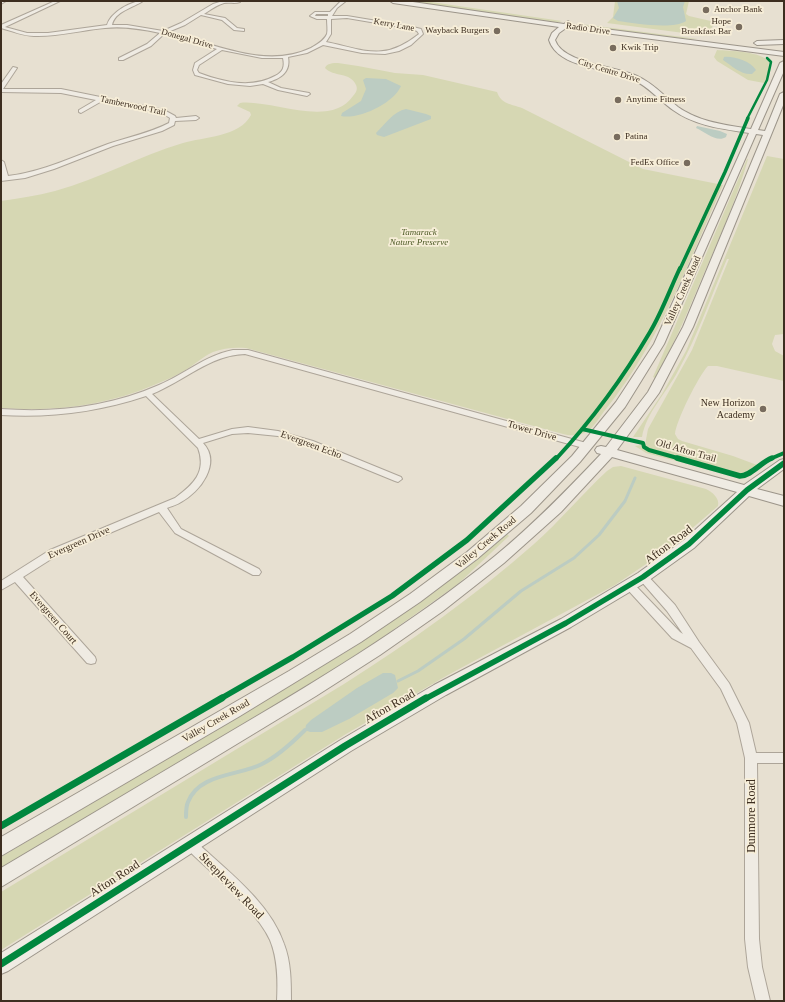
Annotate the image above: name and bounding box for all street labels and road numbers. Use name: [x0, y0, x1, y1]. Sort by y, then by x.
street label: Kerry Lane: [373, 16, 415, 34]
street label: Radio Drive: [565, 21, 611, 37]
street label: Donegal Drive: [160, 26, 214, 52]
street label: City Centre Drive: [577, 56, 641, 86]
street label: Tamberwood Trail: [99, 94, 167, 118]
street label: Valley Creek Road: [662, 254, 704, 328]
street label: Tower Drive: [506, 418, 558, 444]
street label: Evergreen Echo: [279, 428, 343, 462]
street label: Old Afton Trail: [654, 437, 718, 465]
street label: Valley Creek Road: [453, 514, 519, 572]
street label: Afton Road: [642, 522, 696, 568]
street label: Evergreen Drive: [46, 524, 112, 562]
street label: Evergreen Court: [27, 589, 79, 647]
street label: Afton Road: [362, 687, 418, 727]
street label: Valley Creek Road: [180, 697, 252, 745]
street label: Dunmore Road: [745, 779, 759, 853]
street label: Steepleview Road: [196, 850, 266, 922]
street label: Afton Road: [87, 858, 143, 900]

